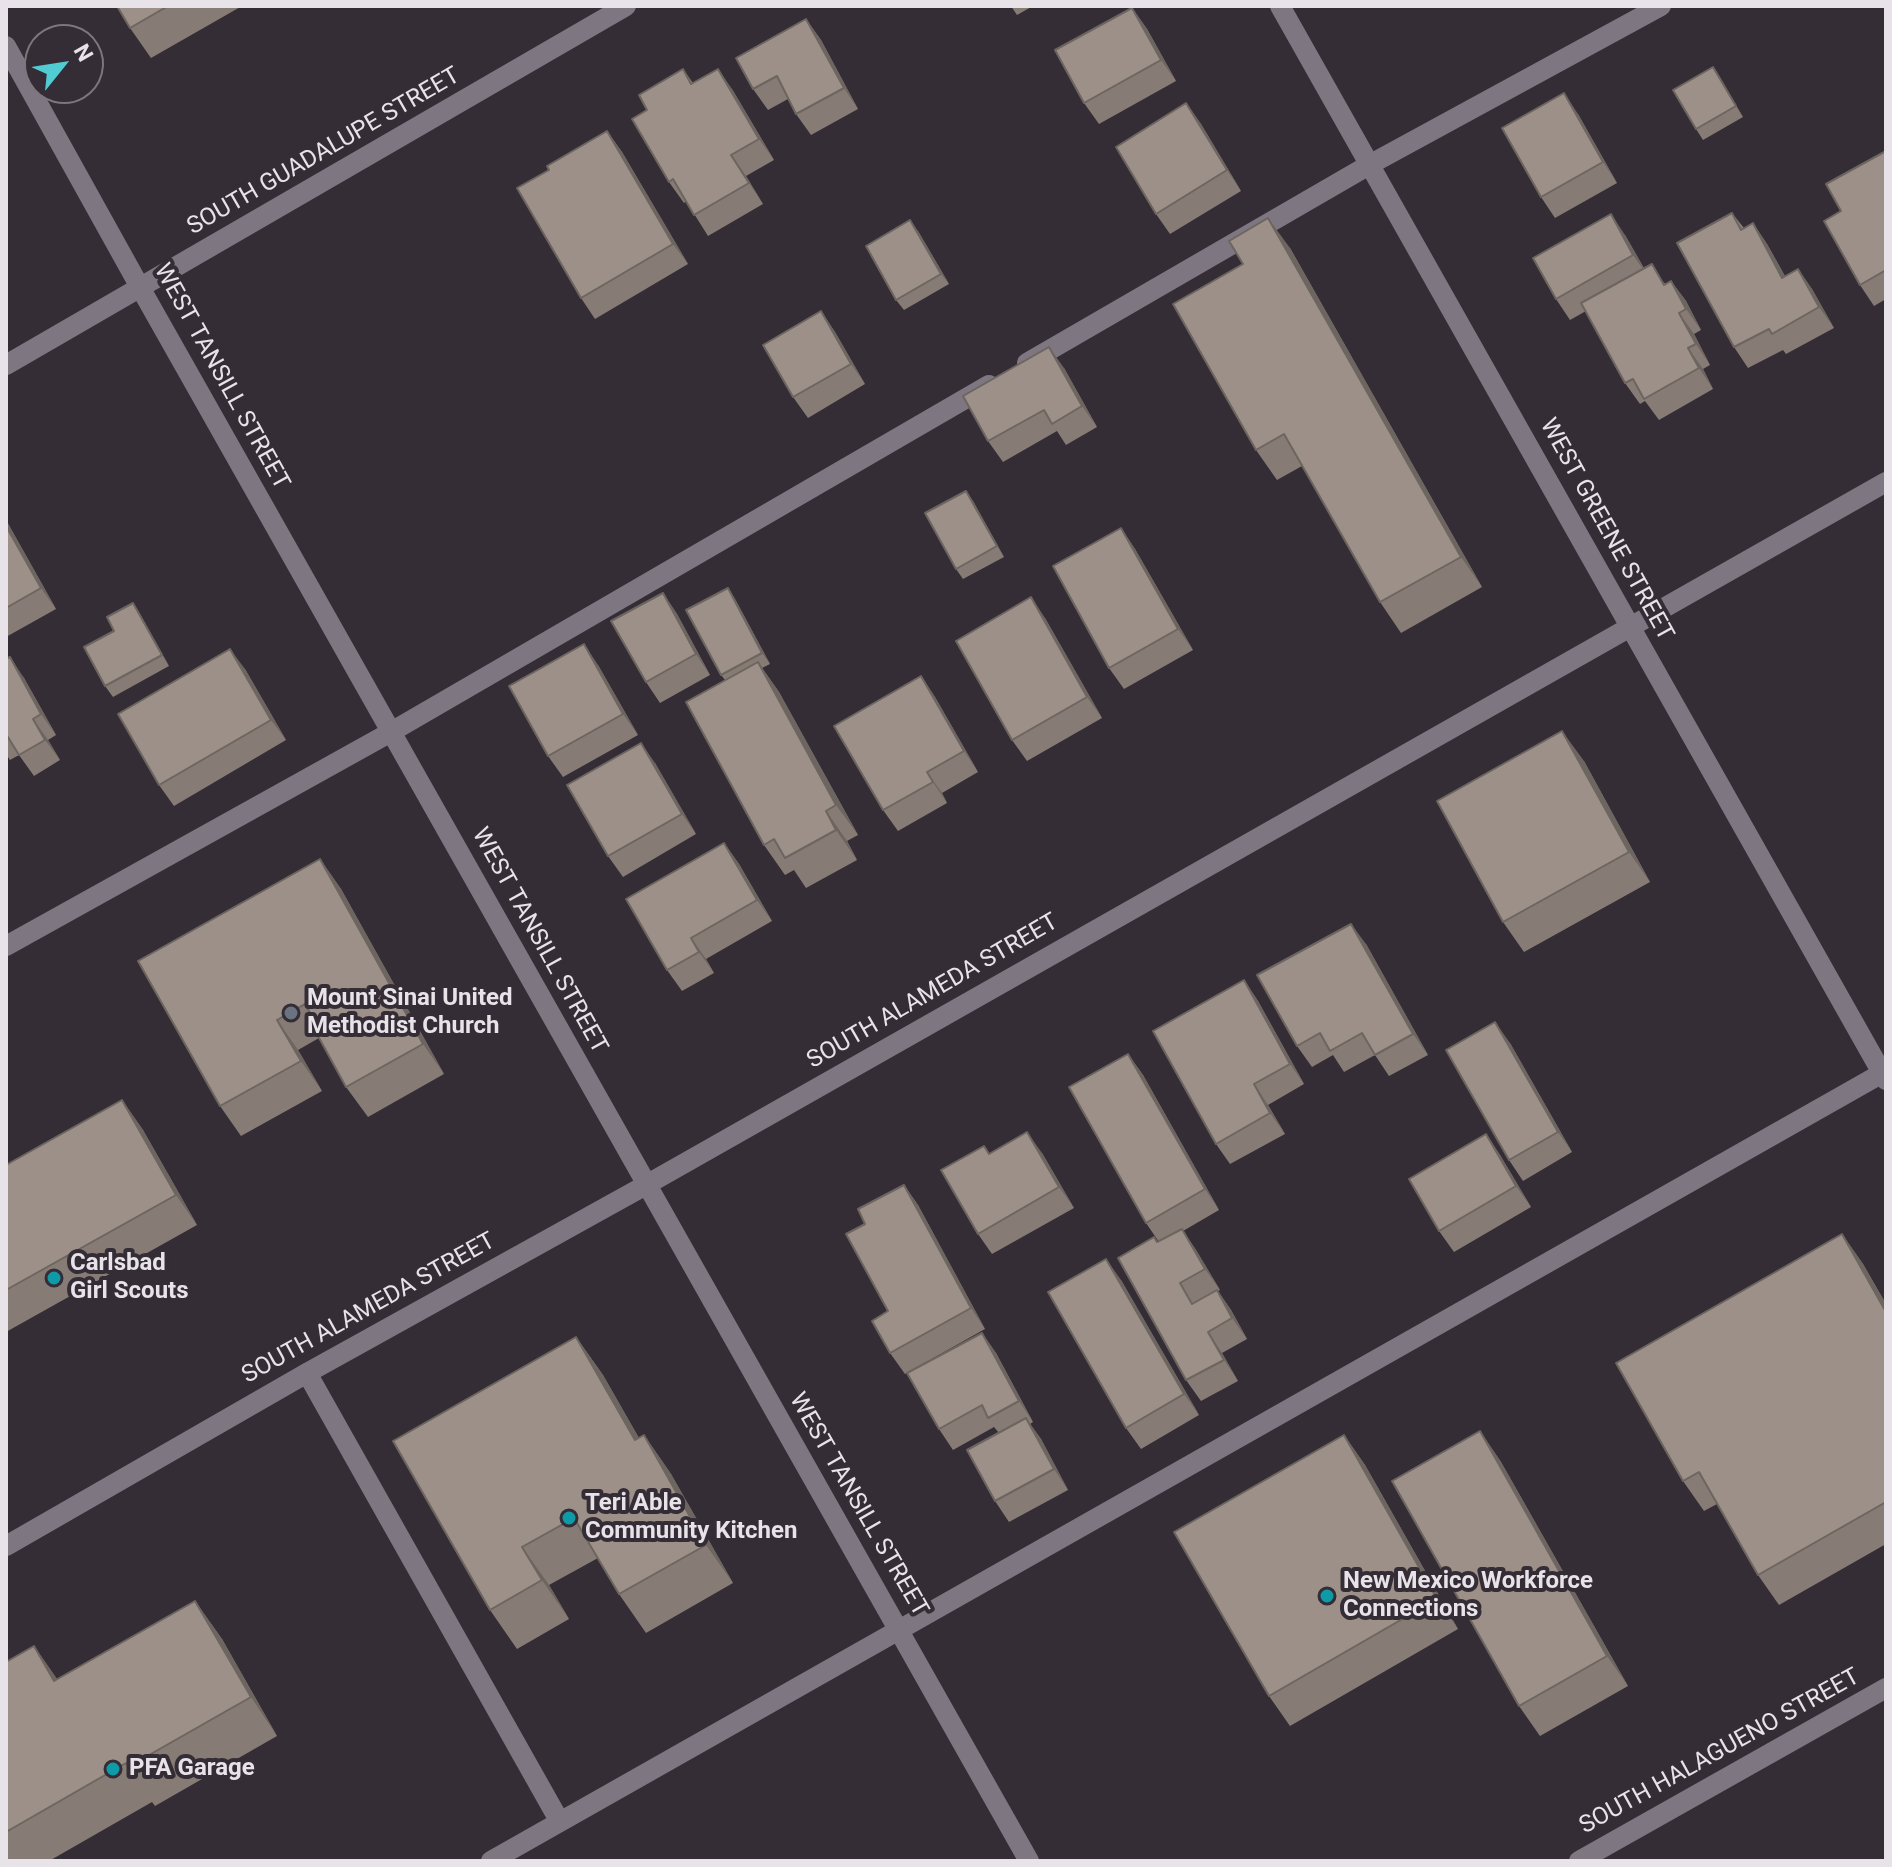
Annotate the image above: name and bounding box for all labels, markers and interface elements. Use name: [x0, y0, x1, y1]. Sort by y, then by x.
north arrow: [24, 24, 104, 104]
text: N: [69, 40, 98, 66]
street label: SOUTH GUADALUPE STREET: [183, 62, 465, 242]
street label: WEST TANSILL STREET: [147, 259, 295, 495]
street label: WEST GREENE STREET: [1533, 414, 1679, 646]
street label: WEST TANSILL STREET: [465, 823, 613, 1059]
street label: SOUTH ALAMEDA STREET: [802, 908, 1064, 1076]
place label: Mount Sinai United Methodist Church: [307, 985, 512, 1041]
marker: Mount Sinai United Methodist Church: [282, 1004, 300, 1022]
street label: SOUTH ALAMEDA STREET: [237, 1227, 501, 1391]
place label: Carlsbad Girl Scouts: [70, 1250, 189, 1306]
marker: Carlsbad Girl Scouts: [45, 1269, 63, 1287]
street label: WEST TANSILL STREET: [782, 1388, 934, 1622]
place label: Teri Able Community Kitchen: [585, 1490, 797, 1546]
marker: Teri Able Community Kitchen: [560, 1509, 578, 1527]
place label: New Mexico Workforce Connections: [1343, 1568, 1593, 1624]
marker: New Mexico Workforce Connections: [1318, 1587, 1336, 1605]
street label: SOUTH HALAGUENO STREET: [1575, 1663, 1865, 1841]
place label: PFA Garage: [129, 1755, 255, 1783]
marker: PFA Garage: [104, 1760, 122, 1778]

